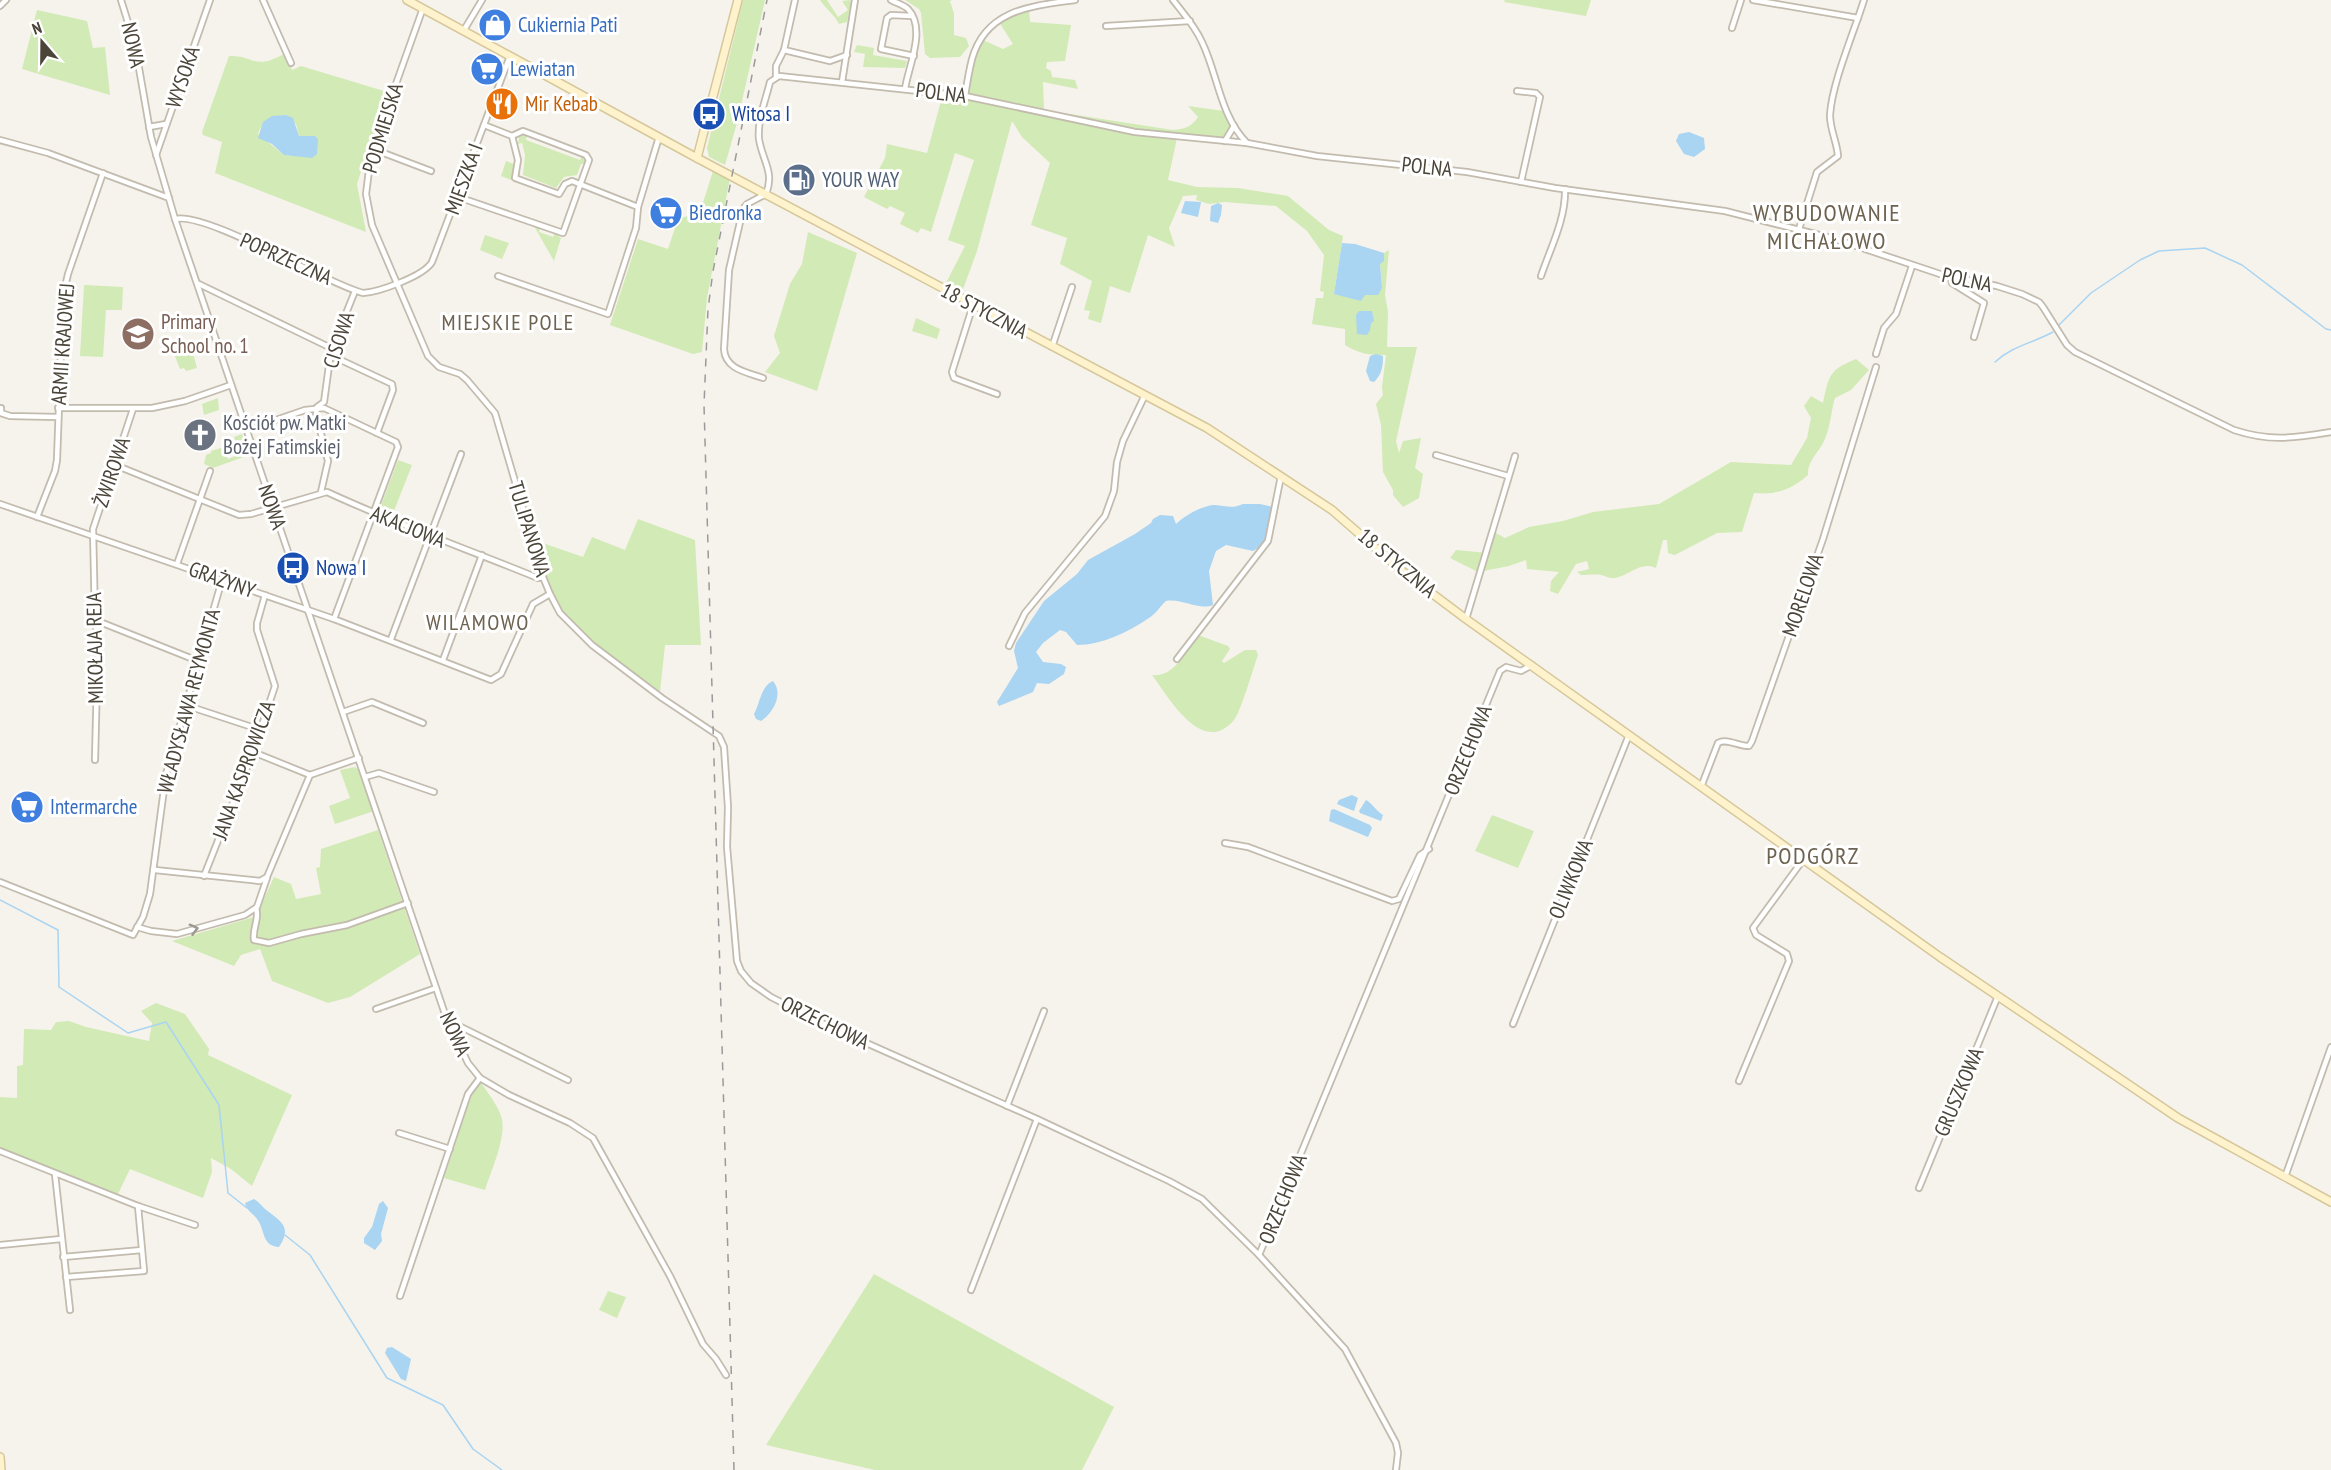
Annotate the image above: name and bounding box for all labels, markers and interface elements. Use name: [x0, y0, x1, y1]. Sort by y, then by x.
shop icon: Cukiernia Pati: [477, 7, 513, 43]
place label: Cukiernia Pati: [518, 11, 618, 38]
north arrow: [12, 12, 72, 72]
text: N: [29, 17, 44, 39]
street label: NOWA: [116, 20, 151, 70]
street label: WYSOKA: [159, 42, 206, 111]
supermarket icon: Lewiatan: [469, 51, 505, 87]
place label: Lewiatan: [510, 55, 575, 82]
street label: POLNA: [914, 76, 968, 109]
street label: PODMIEJSKA: [356, 79, 409, 176]
restaurant icon: Mir Kebab: [484, 86, 520, 122]
place label: Mir Kebab: [525, 90, 598, 117]
bus stop icon: Witosa I: [691, 96, 727, 132]
place label: Witosa I: [732, 100, 790, 127]
street label: MIESZKA I: [438, 139, 489, 218]
street label: POLNA: [1400, 150, 1454, 183]
fuel station icon: YOUR WAY: [781, 162, 817, 198]
place label: YOUR WAY: [822, 166, 900, 193]
supermarket icon: Biedronka: [648, 195, 684, 231]
district label: WYBUDOWANIE MICHAŁOWO: [1753, 197, 1901, 256]
place label: Biedronka: [689, 199, 762, 226]
street label: POPRZECZNA: [236, 226, 336, 291]
street label: POLNA: [1940, 261, 1995, 298]
street label: 18 STYCZNIA: [936, 276, 1032, 345]
street label: ARMII KRAJOWEJ: [45, 282, 80, 406]
place label: Primary School no. 1: [161, 308, 249, 359]
street label: CISOWA: [317, 308, 360, 372]
district label: MIEJSKIE POLE: [441, 308, 575, 336]
school or university icon: Primary School no. 1: [120, 316, 156, 352]
place label: Kościół pw. Matki Bożej Fatimskiej: [223, 409, 347, 460]
church icon: Kościół pw. Matki Bożej Fatimskiej: [182, 417, 218, 453]
street label: ŻWIROWA: [87, 433, 136, 510]
street label: TULIPANOWA: [502, 478, 557, 580]
street label: NOWA: [252, 481, 293, 533]
street label: AKACJOWA: [367, 499, 450, 554]
street label: 18 STYCZNIA: [1352, 522, 1442, 603]
bus stop icon: Nowa I: [275, 550, 311, 586]
street label: MORELOWA: [1776, 550, 1829, 640]
place label: Nowa I: [316, 554, 366, 581]
street label: GRAŻYNY: [185, 555, 259, 604]
street label: MIKOŁAJA REJA: [80, 592, 109, 704]
street label: WŁADYSŁAWA REYMONTA: [151, 605, 226, 796]
district label: WILAMOWO: [426, 608, 530, 636]
street label: JANA KASPROWICZA: [206, 697, 281, 844]
street label: ORZECHOWA: [1437, 701, 1498, 799]
supermarket icon: Intermarche: [9, 789, 45, 825]
place label: Intermarche: [50, 793, 137, 820]
street label: OLIWKOWA: [1542, 835, 1599, 923]
district label: PODGÓRZ: [1766, 840, 1860, 871]
one-way arrow: [188, 924, 199, 936]
street label: ORZECHOWA: [777, 990, 874, 1056]
street label: NOWA: [434, 1007, 477, 1060]
street label: GRUSZKOWA: [1928, 1043, 1989, 1140]
street label: ORZECHOWA: [1252, 1150, 1313, 1248]

